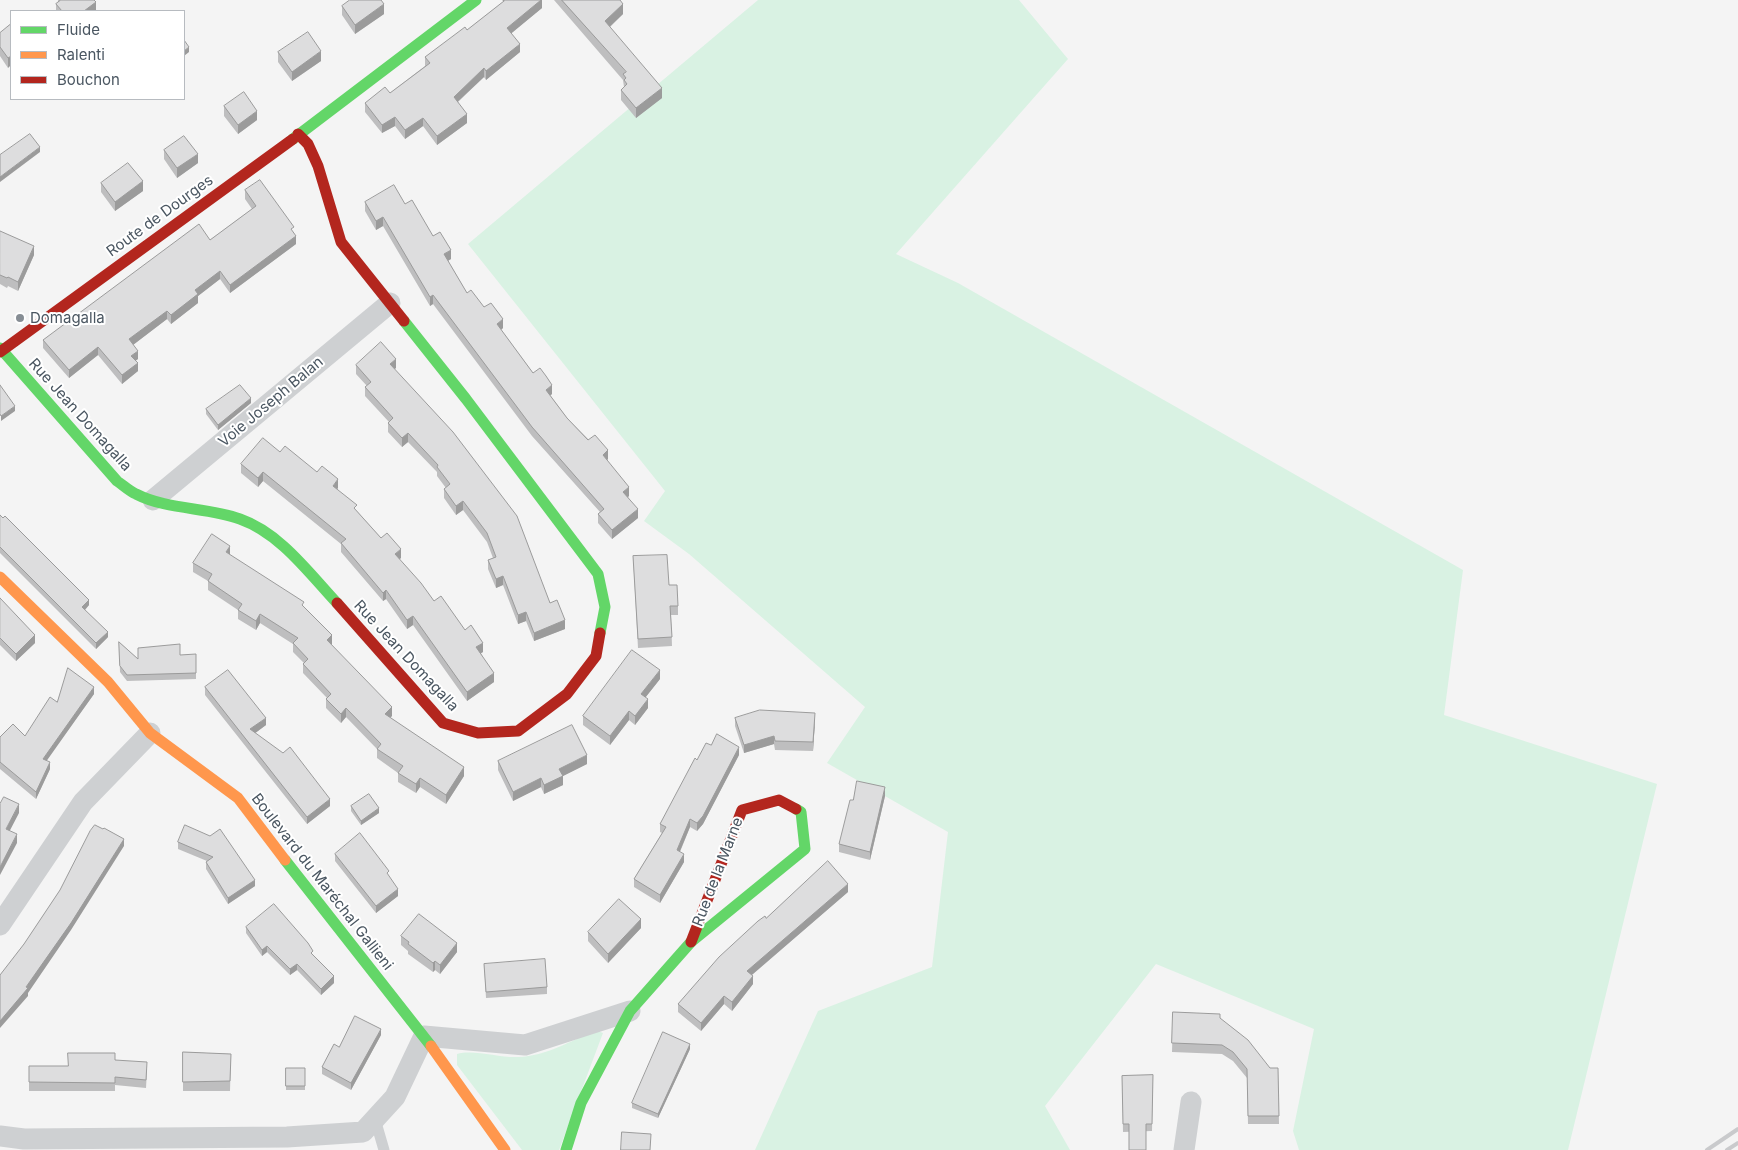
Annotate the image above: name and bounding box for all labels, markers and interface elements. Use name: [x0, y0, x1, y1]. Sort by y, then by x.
legend: [10, 10, 185, 100]
text: Fluide: [57, 20, 100, 39]
text: Ralenti: [57, 45, 105, 64]
text: Bouchon: [57, 70, 120, 89]
street label: Route de Dourges: [103, 171, 217, 261]
place label: Domagalla: [30, 309, 105, 327]
marker: Domagalla: [14, 312, 26, 324]
street label: Voie Joseph Balan: [215, 353, 327, 451]
street label: Rue Jean Domagalla: [25, 355, 135, 475]
street label: Rue Jean Domagalla: [350, 597, 462, 715]
street label: Boulevard du Maréchal Gallieni: [247, 790, 397, 974]
street label: Rue de la Marne: [689, 815, 747, 929]

